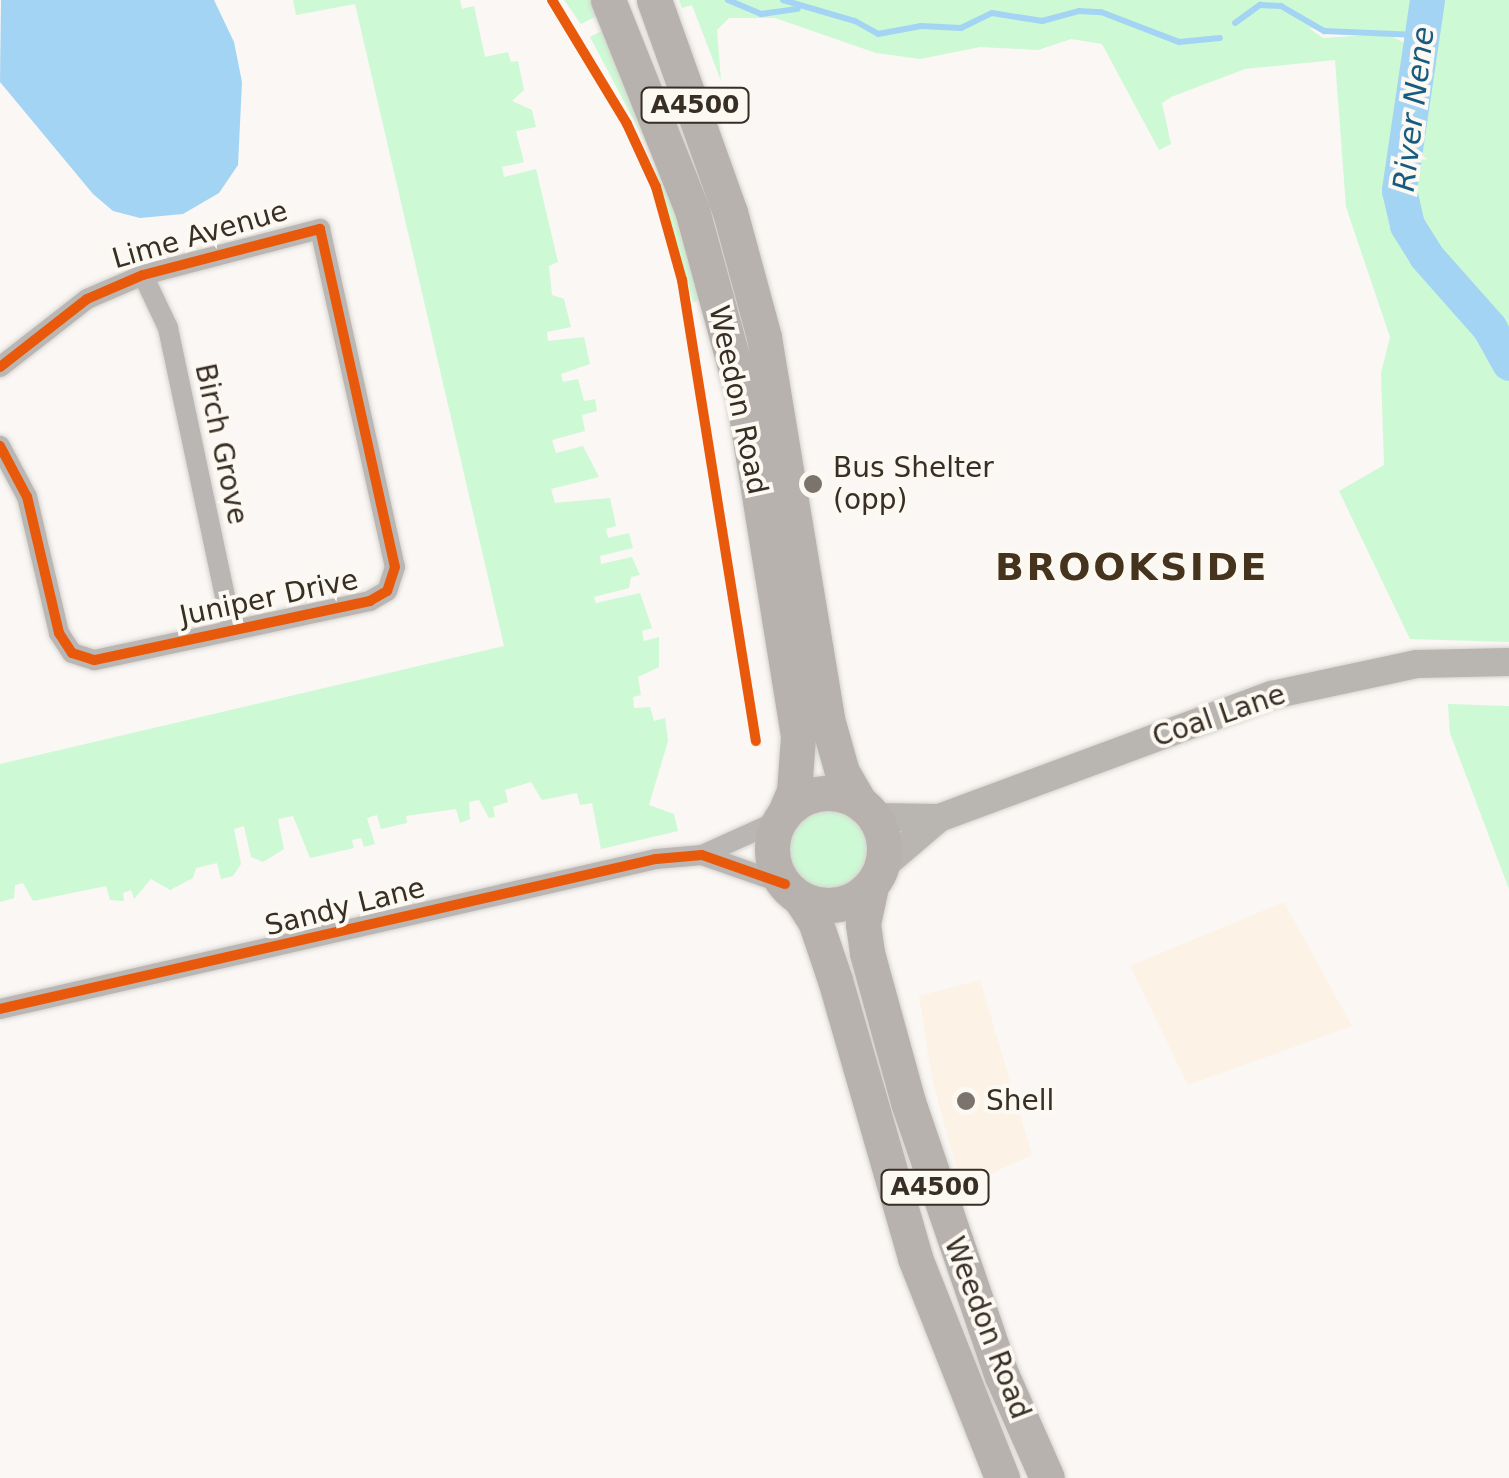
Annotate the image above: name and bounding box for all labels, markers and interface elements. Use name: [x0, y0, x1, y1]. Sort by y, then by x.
water label: River Nene: [1386, 25, 1442, 193]
road number: A4500: [640, 85, 750, 125]
street label: Lime Avenue: [108, 194, 292, 276]
street label: Weedon Road: [702, 302, 774, 498]
street label: Birch Grove: [188, 361, 254, 527]
place label: Bus Shelter (opp): [833, 451, 994, 517]
marker: Bus Shelter (opp): [802, 473, 824, 495]
district label: BROOKSIDE: [995, 545, 1269, 591]
street label: Juniper Drive: [177, 563, 361, 633]
street label: Coal Lane: [1148, 678, 1290, 754]
street label: Sandy Lane: [262, 871, 428, 943]
place label: Shell: [986, 1084, 1054, 1118]
marker: Shell: [955, 1090, 977, 1112]
road number: A4500: [880, 1167, 990, 1207]
street label: Weedon Road: [937, 1232, 1037, 1424]

